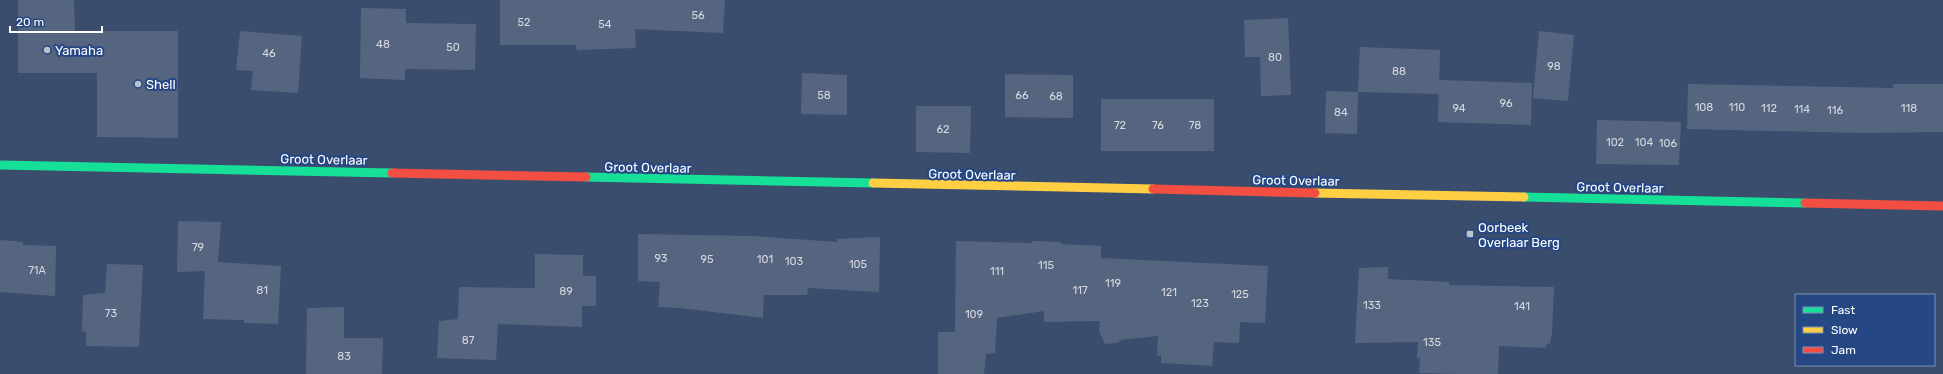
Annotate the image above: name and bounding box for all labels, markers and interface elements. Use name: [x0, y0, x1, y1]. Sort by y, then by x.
scale bar: [10, 8, 102, 34]
house number: 56: [691, 9, 705, 22]
text: 20 m: [16, 15, 44, 29]
house number: 52: [518, 16, 531, 29]
house number: 54: [598, 18, 612, 31]
house number: 48: [376, 38, 390, 51]
house number: 50: [446, 41, 460, 54]
place label: Yamaha: [55, 43, 103, 58]
marker: Yamaha: [42, 45, 52, 55]
house number: 46: [262, 47, 276, 60]
house number: 80: [1268, 51, 1282, 64]
house number: 98: [1547, 60, 1561, 73]
house number: 88: [1392, 65, 1406, 78]
place label: Shell: [146, 77, 176, 92]
marker: Shell: [133, 79, 143, 89]
house number: 58: [817, 89, 831, 102]
house number: 66: [1015, 89, 1029, 102]
house number: 68: [1049, 90, 1063, 103]
house number: 96: [1499, 97, 1513, 110]
house number: 108: [1695, 101, 1713, 114]
house number: 110: [1729, 101, 1745, 114]
house number: 94: [1452, 102, 1466, 115]
house number: 112: [1761, 102, 1777, 115]
house number: 118: [1901, 102, 1917, 115]
house number: 114: [1794, 103, 1810, 116]
house number: 116: [1827, 104, 1843, 117]
house number: 84: [1334, 106, 1348, 119]
house number: 72: [1114, 119, 1126, 132]
house number: 76: [1152, 119, 1164, 132]
house number: 78: [1189, 119, 1201, 132]
house number: 62: [936, 123, 950, 136]
house number: 102: [1606, 136, 1624, 149]
house number: 104: [1635, 136, 1653, 149]
house number: 106: [1659, 137, 1678, 150]
street label: Groot Overlaar: [280, 151, 368, 168]
street label: Groot Overlaar: [604, 159, 692, 176]
street label: Groot Overlaar: [928, 166, 1016, 183]
street label: Groot Overlaar: [1252, 172, 1340, 189]
street label: Groot Overlaar: [1576, 179, 1664, 196]
place label: Oorbeek Overlaar Berg: [1478, 220, 1560, 251]
marker: Oorbeek Overlaar Berg: [1465, 229, 1475, 239]
house number: 79: [192, 241, 204, 254]
house number: 93: [655, 252, 668, 265]
house number: 95: [700, 253, 714, 266]
house number: 101: [757, 253, 773, 266]
house number: 103: [785, 255, 804, 268]
house number: 105: [849, 258, 868, 271]
house number: 115: [1038, 259, 1054, 272]
house number: 71A: [28, 264, 46, 277]
house number: 111: [990, 265, 1004, 278]
house number: 119: [1105, 277, 1121, 290]
house number: 81: [256, 284, 268, 297]
house number: 117: [1072, 284, 1088, 297]
house number: 89: [559, 285, 573, 298]
house number: 121: [1161, 286, 1177, 299]
house number: 125: [1231, 288, 1249, 301]
legend: [1795, 294, 1935, 366]
house number: 123: [1191, 297, 1209, 310]
house number: 133: [1363, 299, 1381, 312]
house number: 141: [1514, 300, 1530, 313]
text: Fast: [1831, 303, 1855, 317]
house number: 73: [105, 307, 118, 320]
house number: 109: [965, 308, 983, 321]
text: Slow: [1831, 323, 1858, 337]
house number: 87: [462, 334, 475, 347]
house number: 135: [1423, 336, 1441, 349]
text: Jam: [1831, 343, 1856, 357]
house number: 83: [337, 350, 351, 363]

